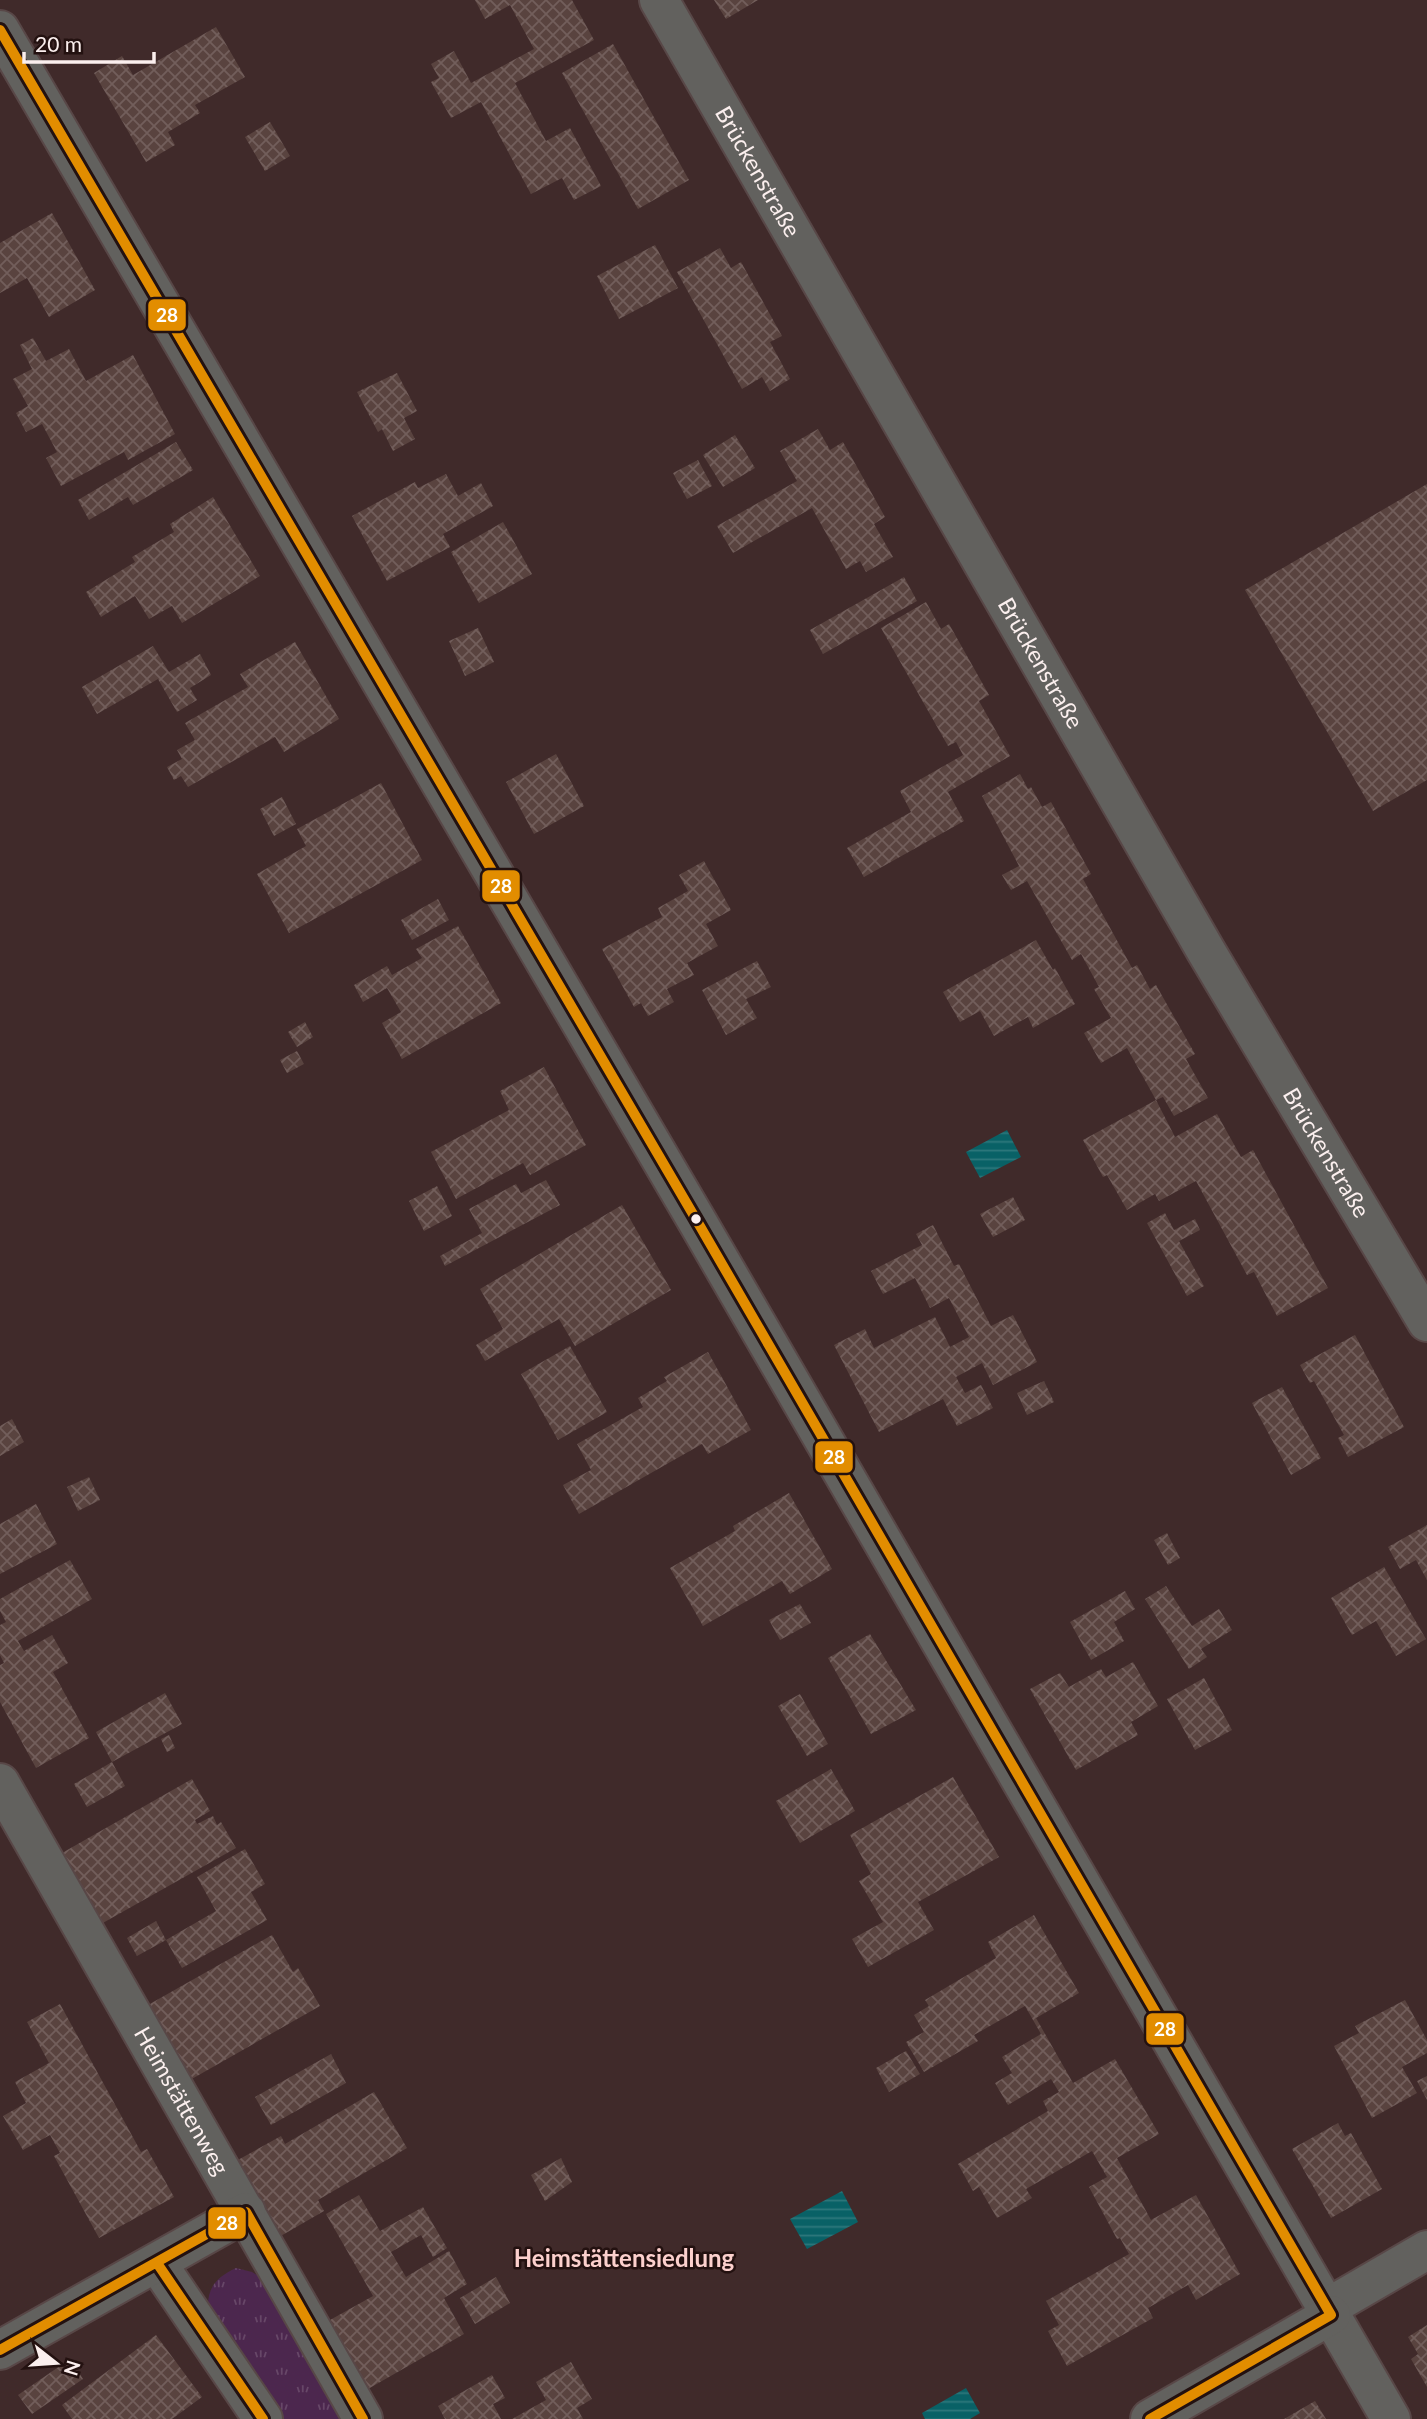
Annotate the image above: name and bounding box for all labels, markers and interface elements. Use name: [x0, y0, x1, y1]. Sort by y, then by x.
scale bar: [24, 21, 154, 65]
text: 20 m: [35, 31, 82, 56]
street label: Brückenstraße: [710, 101, 807, 241]
line badge: 28: [147, 298, 187, 332]
text: 28: [156, 303, 178, 326]
street label: Brückenstraße: [993, 592, 1090, 733]
line badge: 28: [481, 869, 521, 903]
text: 28: [490, 874, 512, 897]
street label: Brückenstraße: [1278, 1082, 1377, 1222]
unlabelled marker: [689, 1212, 703, 1226]
line badge: 28: [814, 1440, 854, 1474]
text: 28: [823, 1445, 845, 1468]
line badge: 28: [1145, 2012, 1185, 2046]
text: 28: [1154, 2017, 1176, 2040]
street label: Heimstättenweg: [129, 2021, 236, 2179]
line badge: 28: [207, 2206, 247, 2240]
text: 28: [216, 2211, 238, 2234]
district label: Heimstättensiedlung: [514, 2243, 735, 2272]
north arrow: [21, 2328, 91, 2398]
text: N: [60, 2358, 86, 2378]

